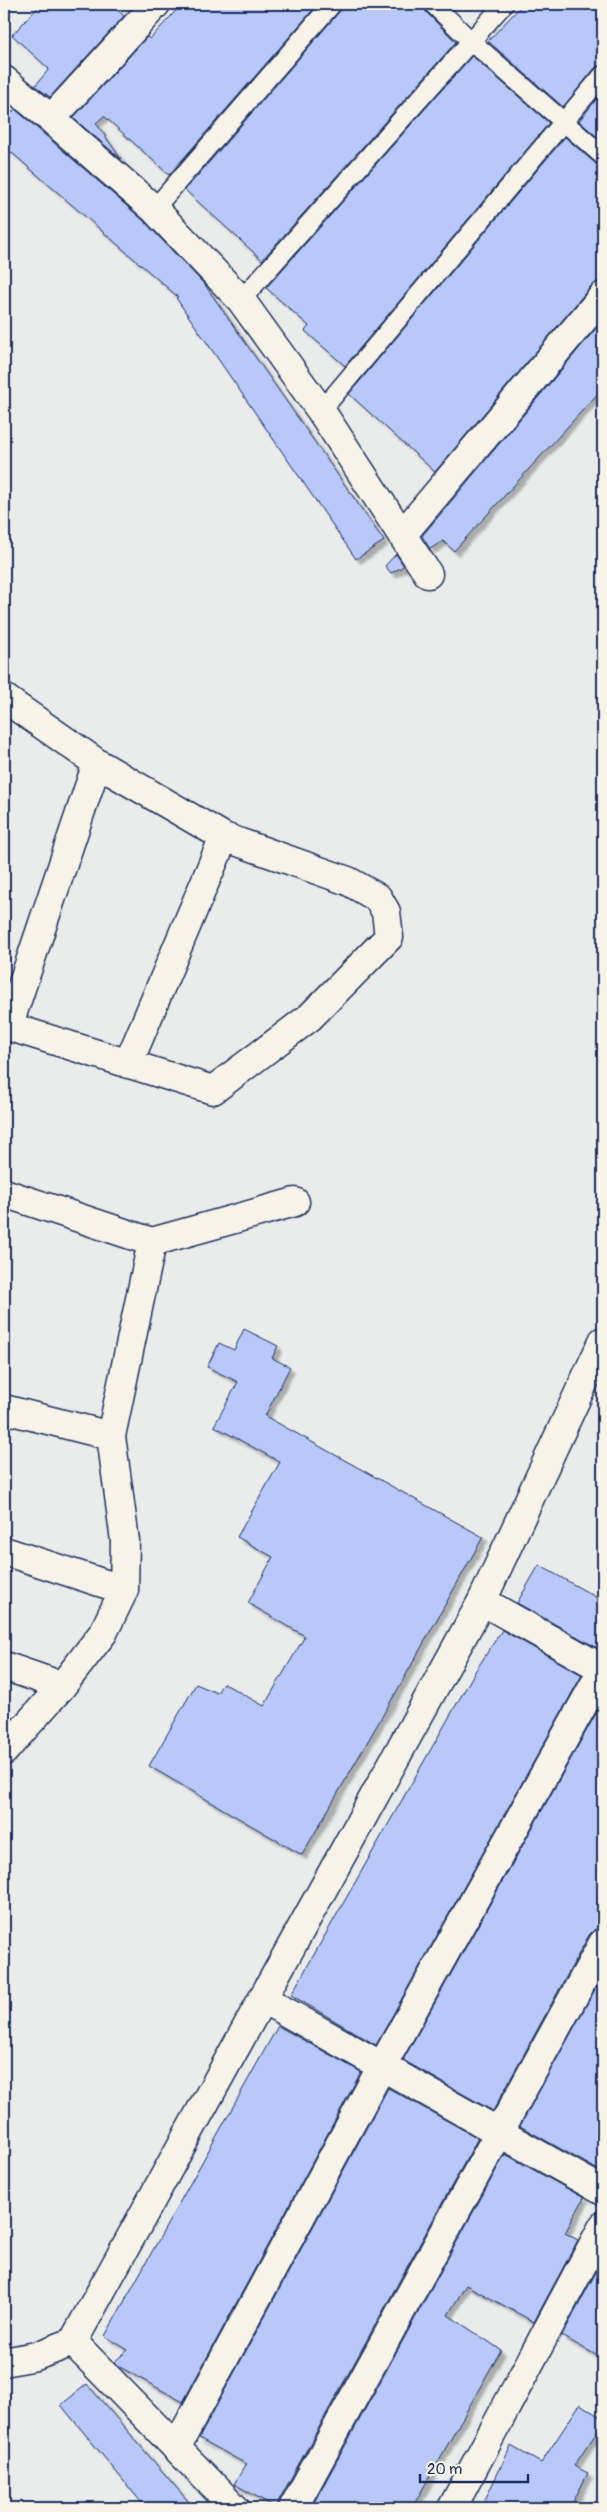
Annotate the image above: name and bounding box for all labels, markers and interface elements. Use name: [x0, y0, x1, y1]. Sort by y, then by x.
scale bar: [420, 2452, 527, 2484]
text: 20 m: [427, 2460, 462, 2479]

